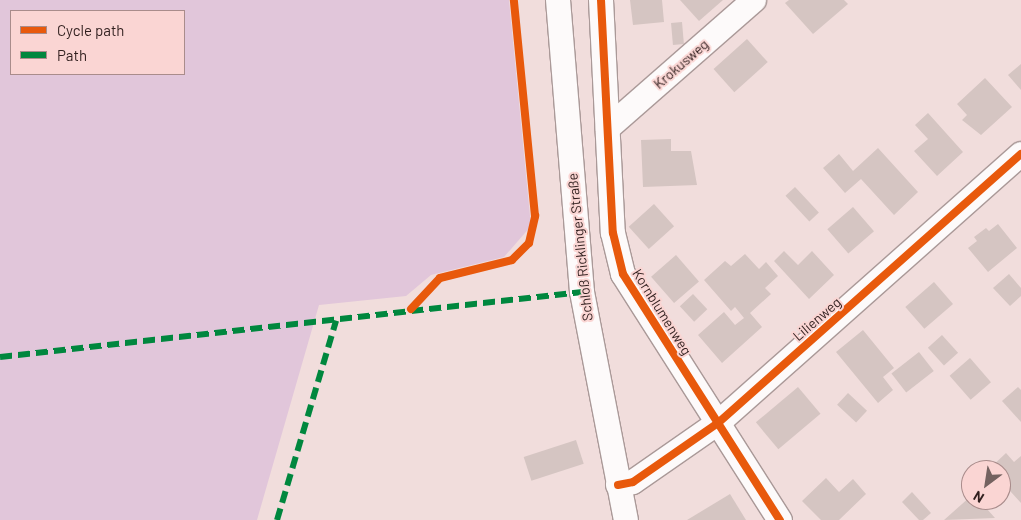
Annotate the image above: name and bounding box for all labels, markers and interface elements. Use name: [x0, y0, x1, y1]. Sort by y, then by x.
legend: [10, 10, 185, 75]
text: Cycle path: [57, 21, 124, 39]
street label: Krokusweg: [650, 36, 712, 92]
text: Path: [57, 46, 87, 64]
street label: Schloß Ricklinger Straße: [564, 172, 596, 322]
street label: Kornblumenweg: [629, 266, 695, 358]
street label: Lilienweg: [790, 294, 844, 344]
north arrow: [961, 460, 1011, 510]
text: N: [970, 488, 987, 507]

